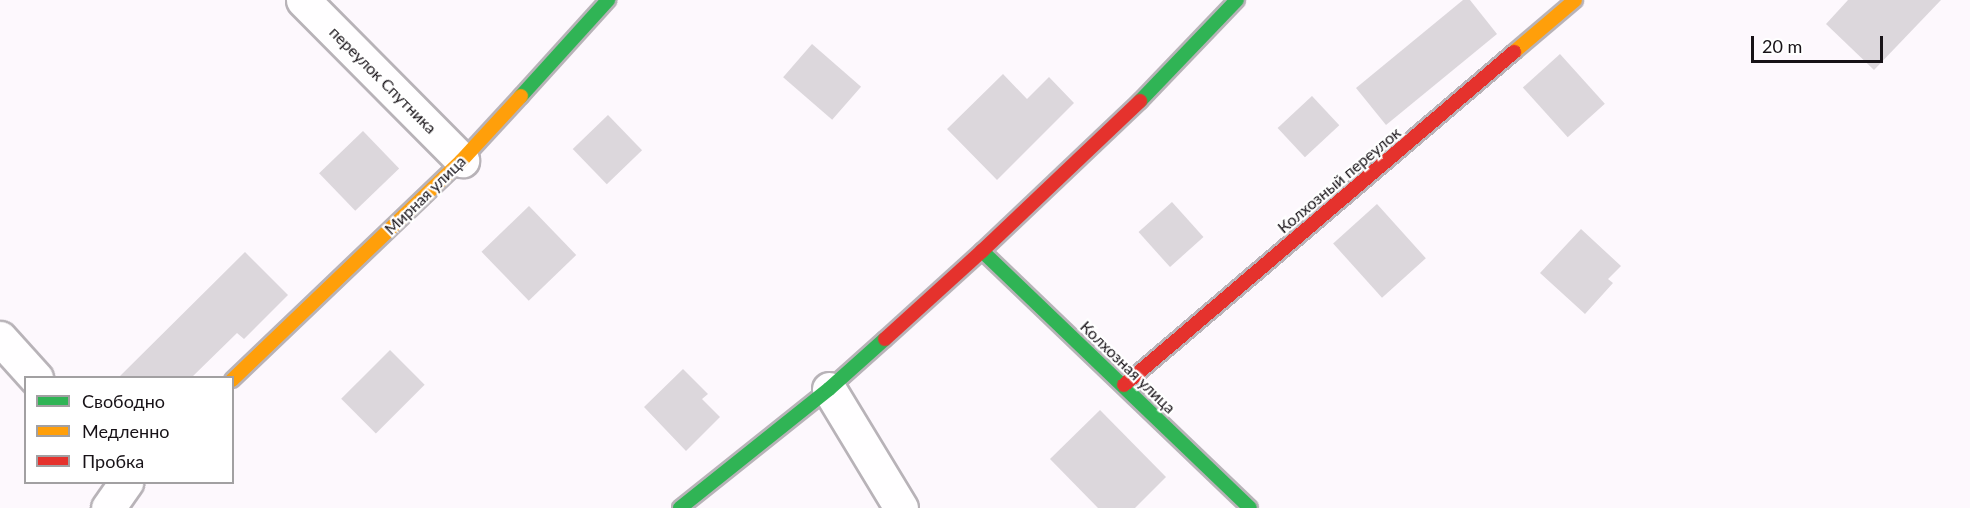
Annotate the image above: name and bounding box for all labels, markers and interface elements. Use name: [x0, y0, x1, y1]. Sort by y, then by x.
street label: переулок Спутника: [326, 23, 440, 137]
scale bar: [1754, 24, 1886, 62]
text: 20 m: [1762, 35, 1802, 57]
street label: Колхозный переулок: [1274, 123, 1404, 237]
street label: Мирная улица: [380, 151, 470, 239]
street label: Колхозная улица: [1076, 317, 1180, 417]
legend: [24, 376, 234, 484]
text: Свободно: [82, 390, 165, 412]
text: Медленно: [82, 420, 170, 442]
text: Пробка: [82, 450, 144, 472]

